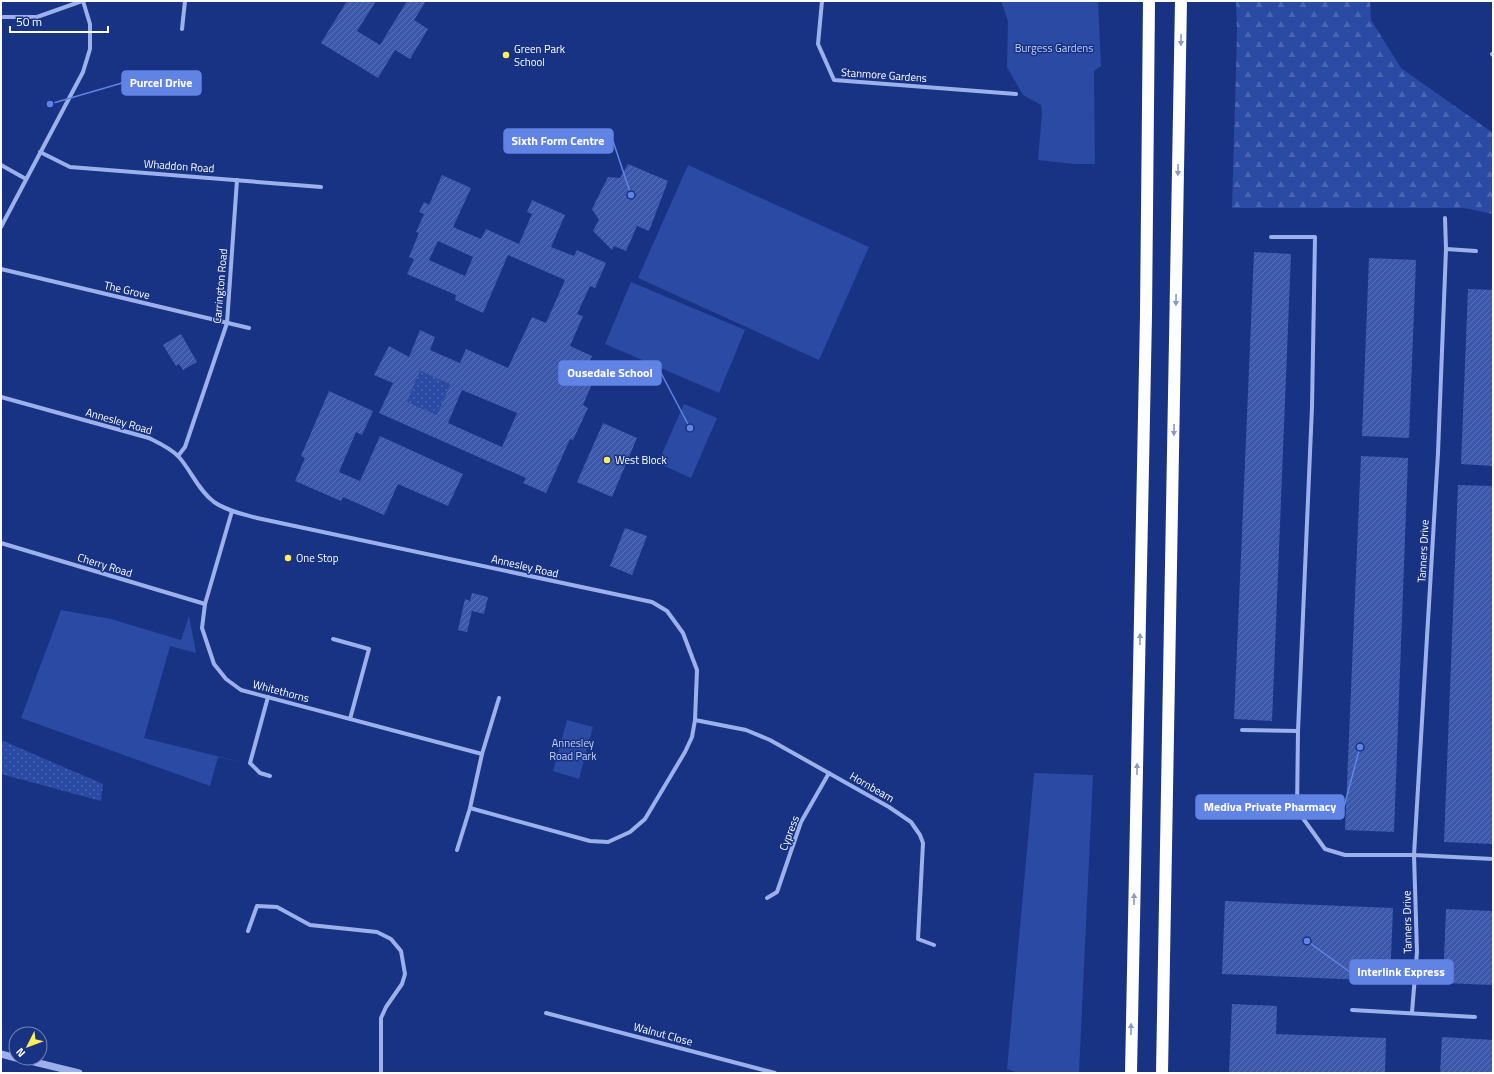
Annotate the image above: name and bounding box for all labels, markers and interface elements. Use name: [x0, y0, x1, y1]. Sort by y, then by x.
scale bar: [10, 8, 108, 34]
text: 50 m: [16, 12, 42, 31]
one-way arrow: [1178, 34, 1184, 47]
park label: Burgess Gardens: [1015, 40, 1093, 56]
place label: Green Park School: [514, 41, 566, 70]
marker: Green Park School: [501, 50, 511, 60]
street label: Stanmore Gardens: [840, 64, 928, 86]
callout: Purcel Drive: [122, 71, 201, 95]
text: Purcel Drive: [130, 73, 192, 92]
callout: Sixth Form Centre: [504, 129, 613, 153]
text: Sixth Form Centre: [512, 131, 604, 150]
street label: Whaddon Road: [143, 156, 215, 176]
one-way arrow: [1175, 164, 1181, 177]
street label: Carrington Road: [209, 248, 231, 324]
street label: The Grove: [102, 277, 152, 303]
one-way arrow: [1173, 294, 1179, 307]
callout: Ousedale School: [559, 361, 661, 385]
text: Ousedale School: [567, 363, 653, 382]
street label: Annesley Road: [84, 404, 154, 438]
one-way arrow: [1171, 424, 1177, 437]
place label: West Block: [615, 452, 667, 468]
marker: West Block: [602, 455, 612, 465]
street label: Tanners Drive: [1413, 519, 1433, 583]
street label: Cherry Road: [76, 549, 135, 581]
place label: One Stop: [296, 550, 339, 566]
street label: Annesley Road: [490, 550, 560, 582]
marker: One Stop: [283, 553, 293, 563]
one-way arrow: [1136, 633, 1143, 645]
street label: Whitethorns: [251, 676, 311, 706]
park label: Annesley Road Park: [549, 735, 597, 764]
one-way arrow: [1134, 762, 1140, 775]
street label: Hornbeam: [847, 768, 897, 806]
callout: Mediva Private Pharmacy: [1196, 795, 1344, 819]
text: Mediva Private Pharmacy: [1204, 797, 1336, 816]
street label: Cypress: [775, 813, 803, 853]
street label: Tanners Drive: [1398, 890, 1416, 954]
one-way arrow: [1131, 892, 1137, 905]
callout: Interlink Express: [1350, 960, 1453, 984]
text: Interlink Express: [1357, 962, 1445, 981]
street label: Walnut Close: [632, 1018, 695, 1050]
one-way arrow: [1128, 1023, 1135, 1035]
north arrow: [8, 1026, 48, 1066]
text: N: [12, 1045, 29, 1061]

